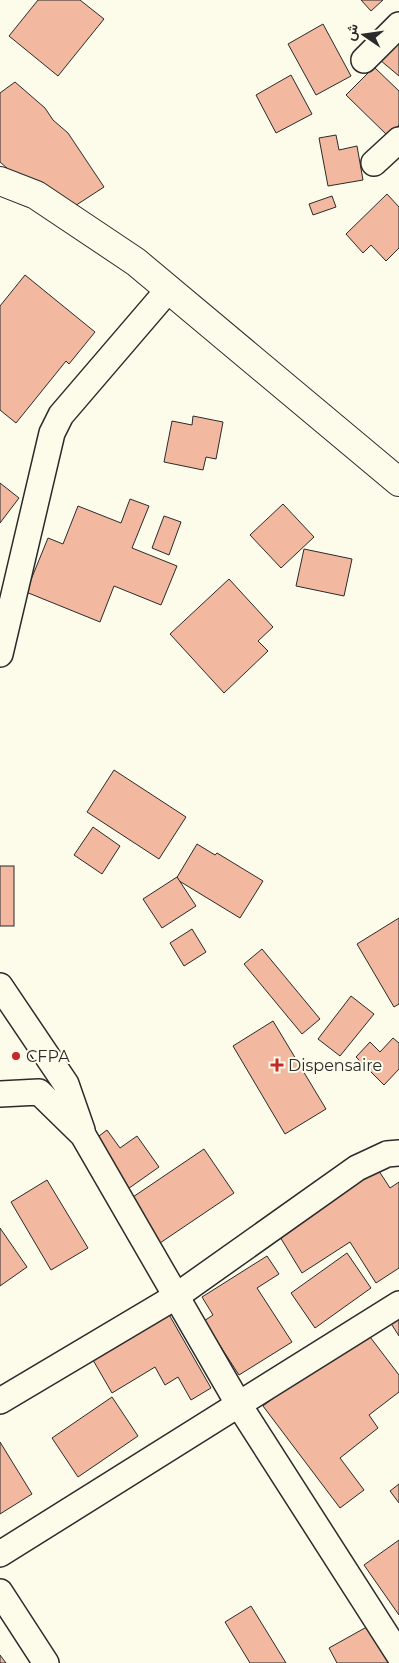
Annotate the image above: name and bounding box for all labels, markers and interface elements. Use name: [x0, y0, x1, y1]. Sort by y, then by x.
north arrow: [339, 10, 389, 60]
text: ش: [341, 22, 362, 42]
place label: CFPA: [26, 1047, 70, 1066]
marker: CFPA: [10, 1050, 22, 1062]
place label: Dispensaire: [288, 1056, 382, 1075]
marker: Dispensaire: [270, 1058, 284, 1072]

